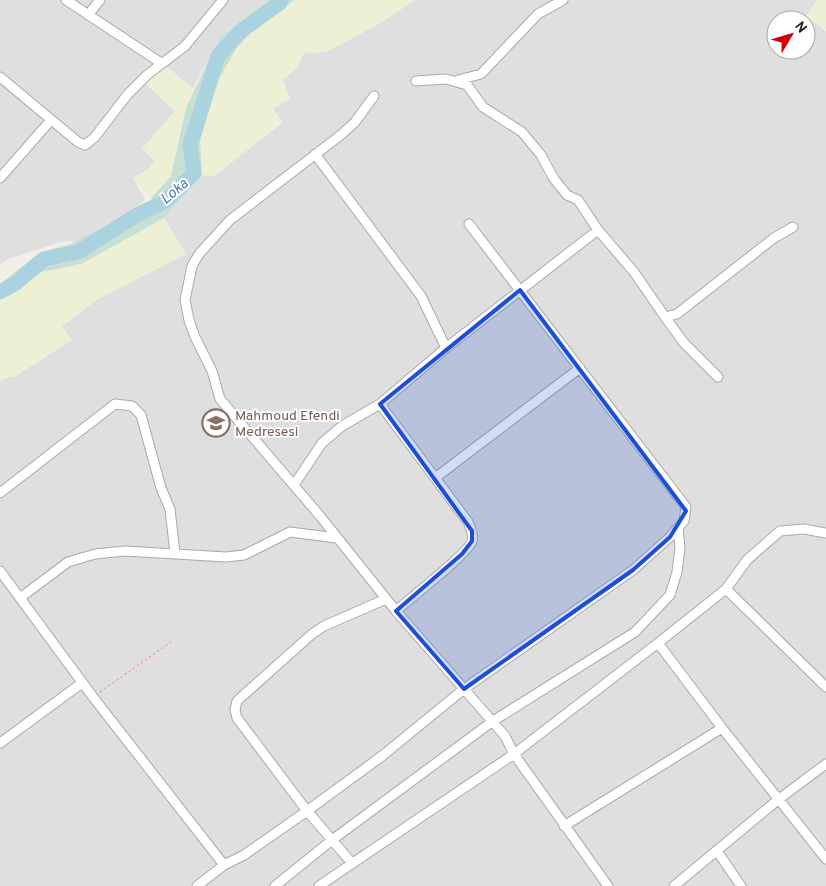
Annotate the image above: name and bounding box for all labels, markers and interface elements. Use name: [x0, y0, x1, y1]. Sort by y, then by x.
north arrow: [766, 10, 816, 60]
text: N: [790, 19, 810, 37]
water label: Loka: [157, 175, 193, 209]
school or university icon: Mahmoud Efendi Medresesi: [201, 408, 231, 438]
place label: Mahmoud Efendi Medresesi: [235, 408, 340, 441]

